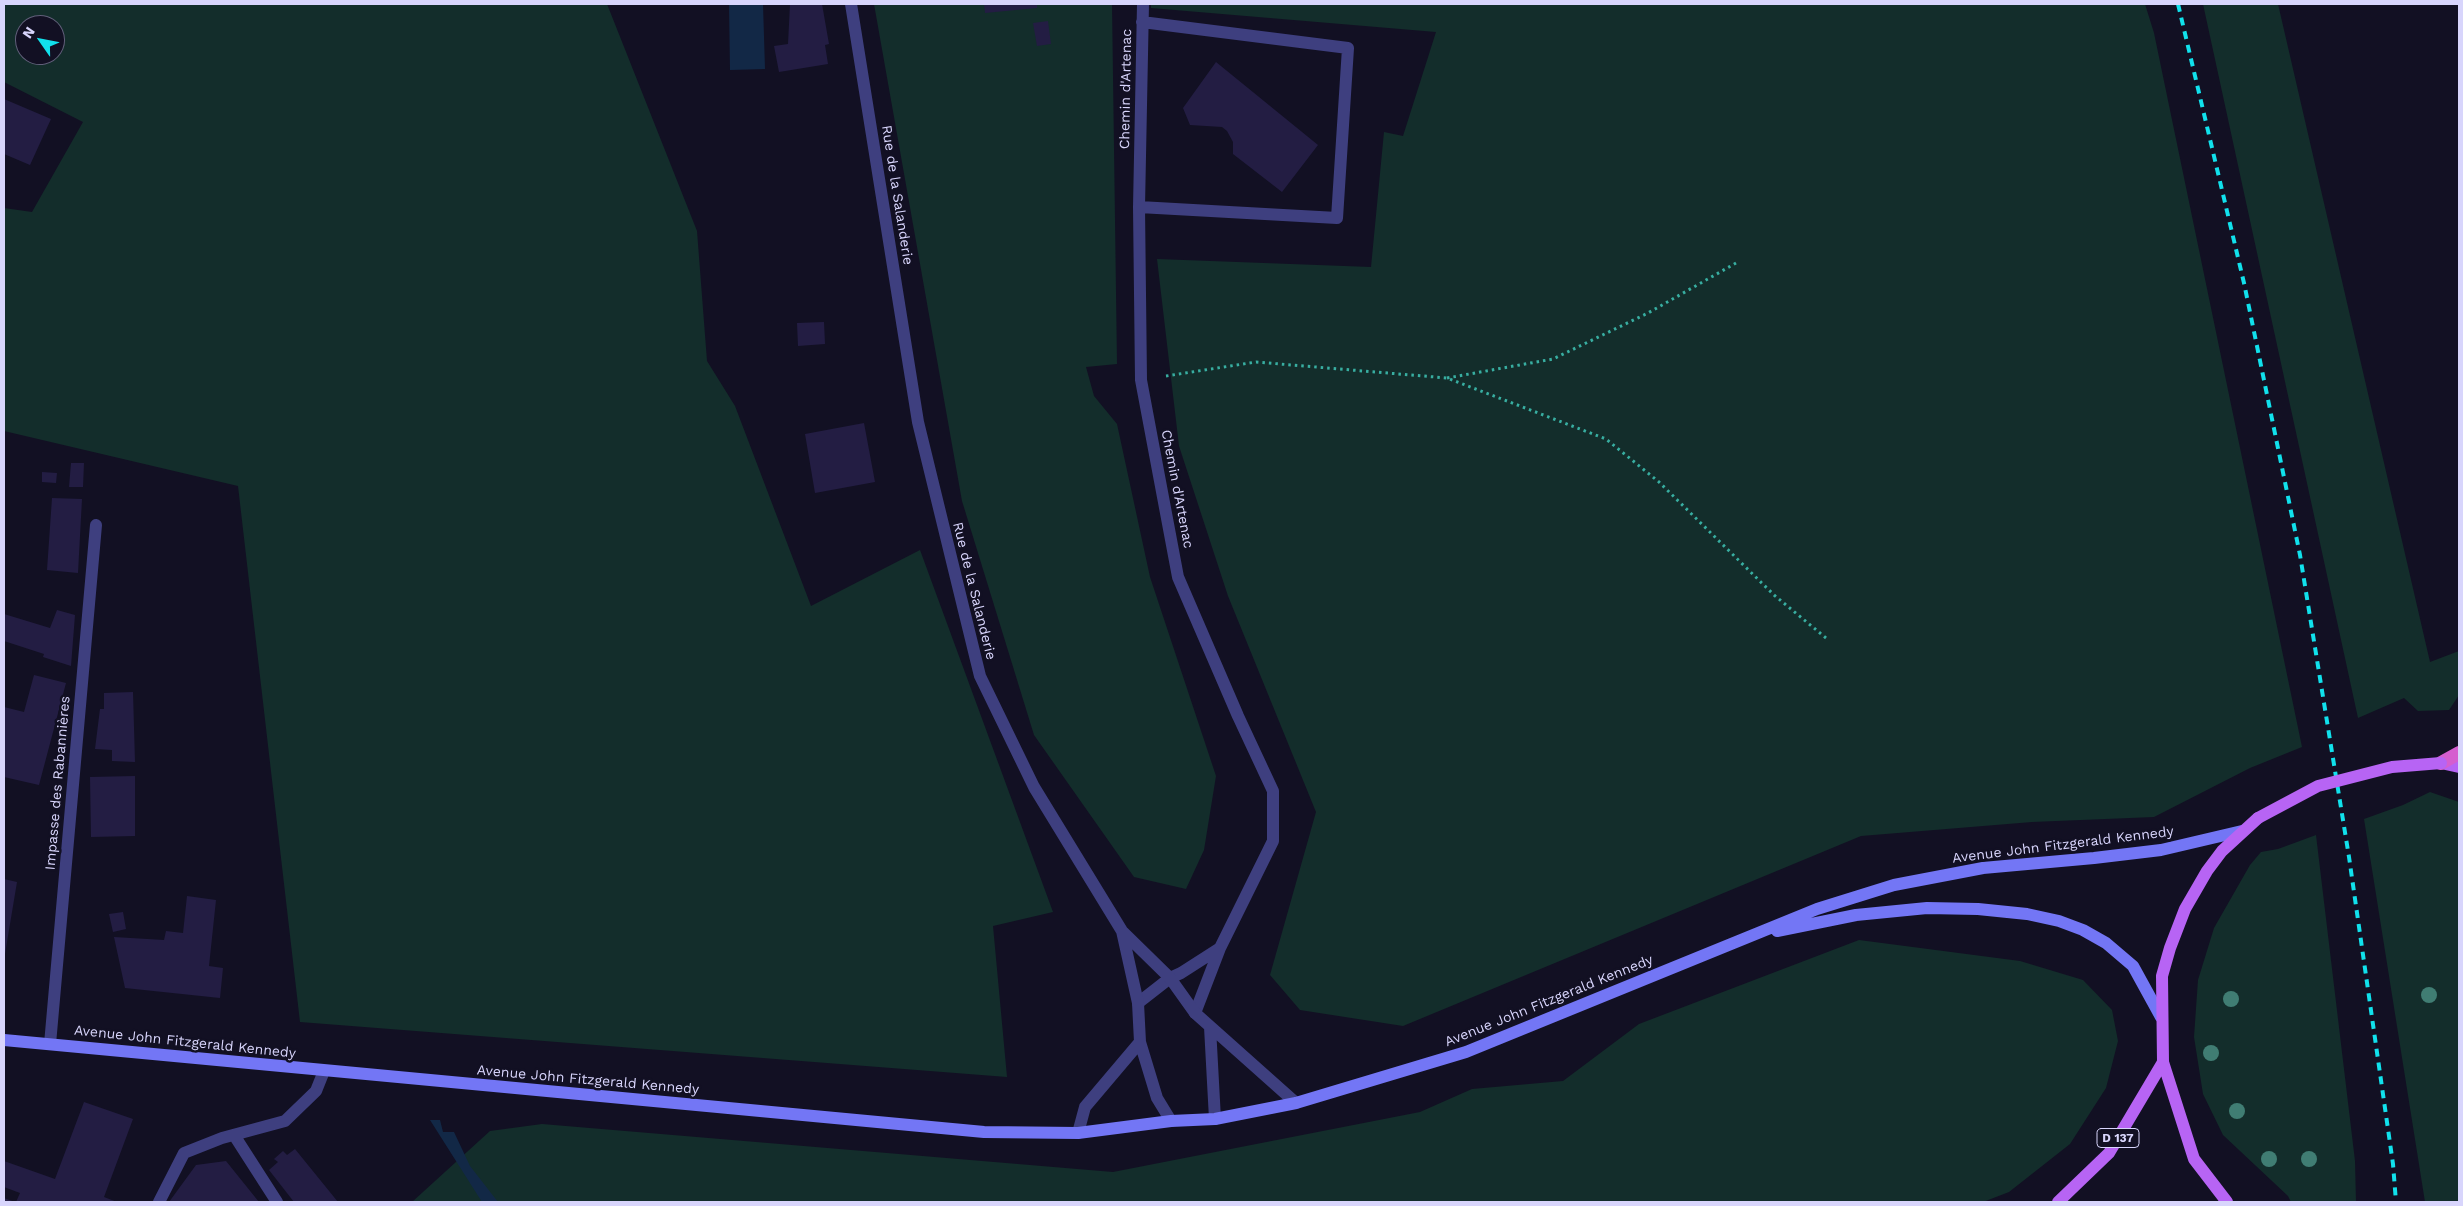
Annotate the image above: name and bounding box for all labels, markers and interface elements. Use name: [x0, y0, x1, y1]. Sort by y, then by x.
north arrow: [15, 15, 65, 65]
text: N: [19, 24, 38, 41]
street label: Chemin d'Artenac: [1117, 29, 1135, 149]
street label: Rue de la Salanderie: [878, 124, 916, 266]
street label: Chemin d'Artenac: [1157, 428, 1197, 550]
street label: Rue de la Salanderie: [949, 520, 999, 662]
street label: Impasse des Rabannières: [42, 695, 74, 871]
street label: Avenue John Fitzgerald Kennedy: [1951, 823, 2175, 867]
street label: Avenue John Fitzgerald Kennedy: [1442, 951, 1656, 1051]
street label: Avenue John Fitzgerald Kennedy: [73, 1022, 297, 1062]
street label: Avenue John Fitzgerald Kennedy: [476, 1062, 700, 1098]
road number: D 137: [2097, 1128, 2139, 1148]

